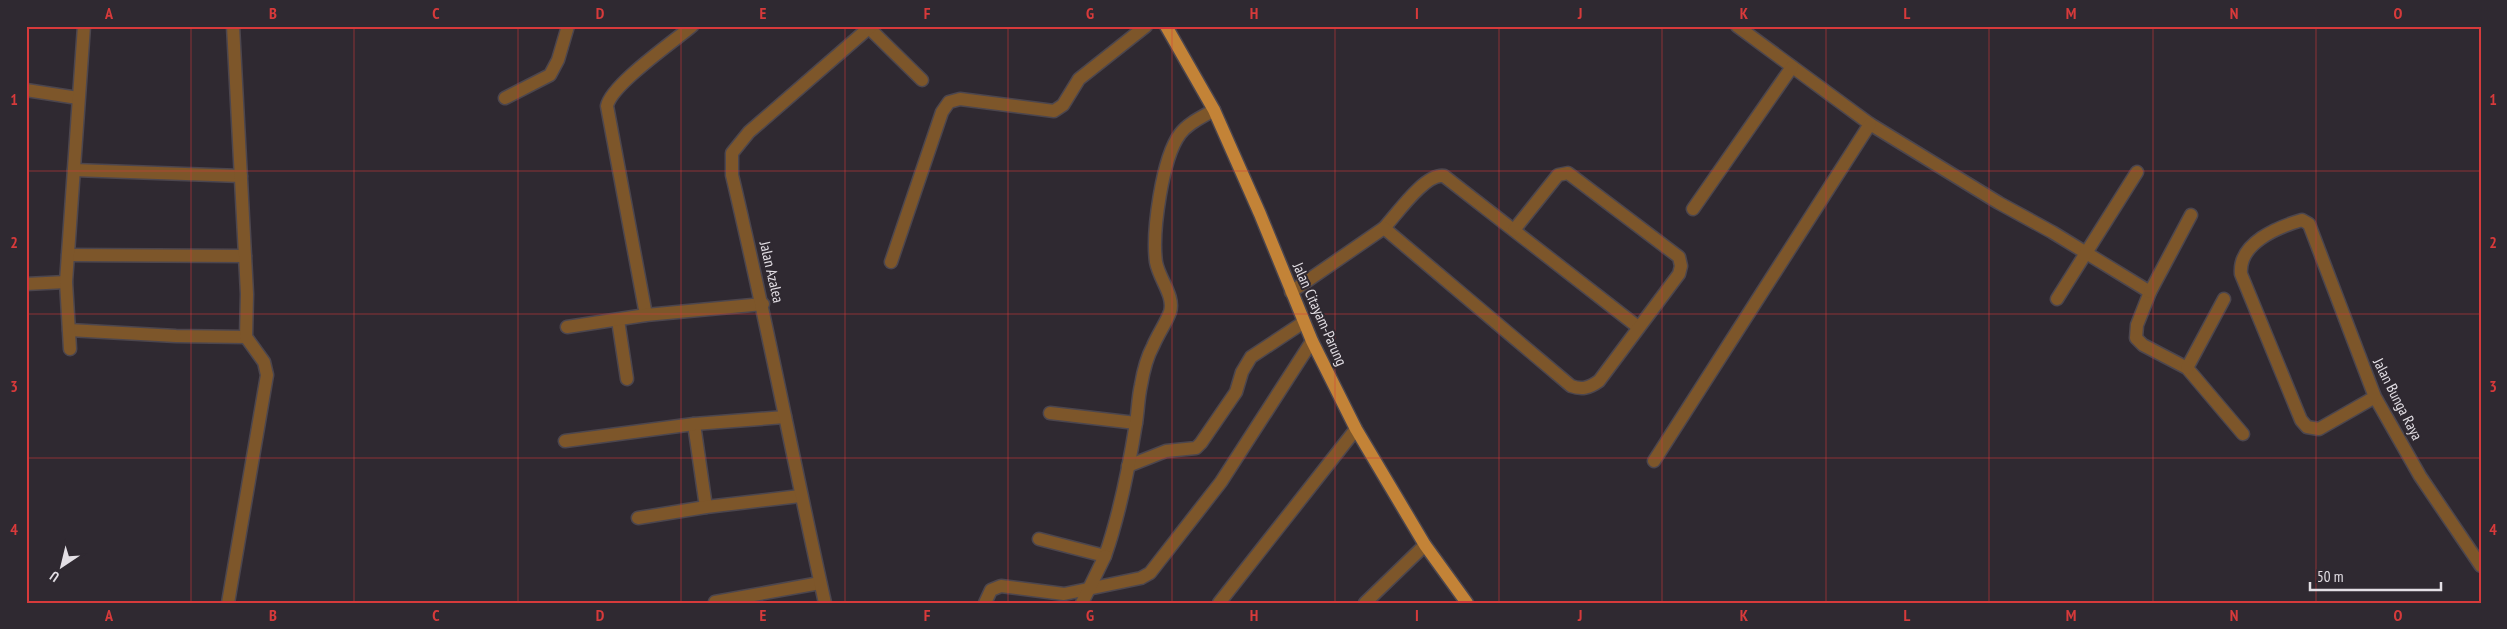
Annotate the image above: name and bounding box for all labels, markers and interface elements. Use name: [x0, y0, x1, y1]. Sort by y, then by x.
text: A: [104, 3, 114, 23]
text: B: [269, 3, 277, 23]
text: C: [432, 3, 440, 23]
text: D: [596, 3, 605, 23]
text: E: [760, 3, 767, 23]
text: F: [924, 3, 931, 23]
text: G: [1086, 3, 1094, 23]
text: H: [1250, 3, 1258, 23]
text: I: [1415, 3, 1419, 23]
text: J: [1577, 3, 1582, 23]
text: K: [1740, 3, 1749, 23]
text: L: [1904, 3, 1911, 23]
text: M: [2066, 3, 2076, 23]
text: N: [2230, 3, 2238, 23]
text: O: [2394, 3, 2403, 23]
text: 1: [10, 89, 18, 109]
text: 1: [2489, 89, 2497, 109]
text: 2: [10, 232, 18, 252]
text: 2: [2489, 232, 2497, 252]
street label: Jalan Azalea: [755, 238, 788, 305]
street label: Jalan Citayam-Parung: [1288, 259, 1351, 369]
street label: Jalan Bunga Raya: [2369, 354, 2427, 443]
text: 3: [10, 376, 18, 396]
text: 3: [2489, 376, 2497, 396]
text: 4: [10, 519, 18, 539]
text: 4: [2489, 519, 2497, 539]
north arrow: [38, 542, 88, 592]
scale bar: [2310, 559, 2441, 591]
text: U: [46, 567, 63, 586]
text: 50 m: [2317, 567, 2343, 586]
text: A: [104, 605, 114, 625]
text: B: [269, 605, 277, 625]
text: C: [432, 605, 440, 625]
text: D: [596, 605, 605, 625]
text: E: [760, 605, 767, 625]
text: F: [924, 605, 931, 625]
text: G: [1086, 605, 1094, 625]
text: H: [1250, 605, 1258, 625]
text: I: [1415, 605, 1419, 625]
text: J: [1577, 605, 1582, 625]
text: K: [1740, 605, 1749, 625]
text: L: [1904, 605, 1911, 625]
text: M: [2066, 605, 2076, 625]
text: N: [2230, 605, 2238, 625]
text: O: [2394, 605, 2403, 625]

